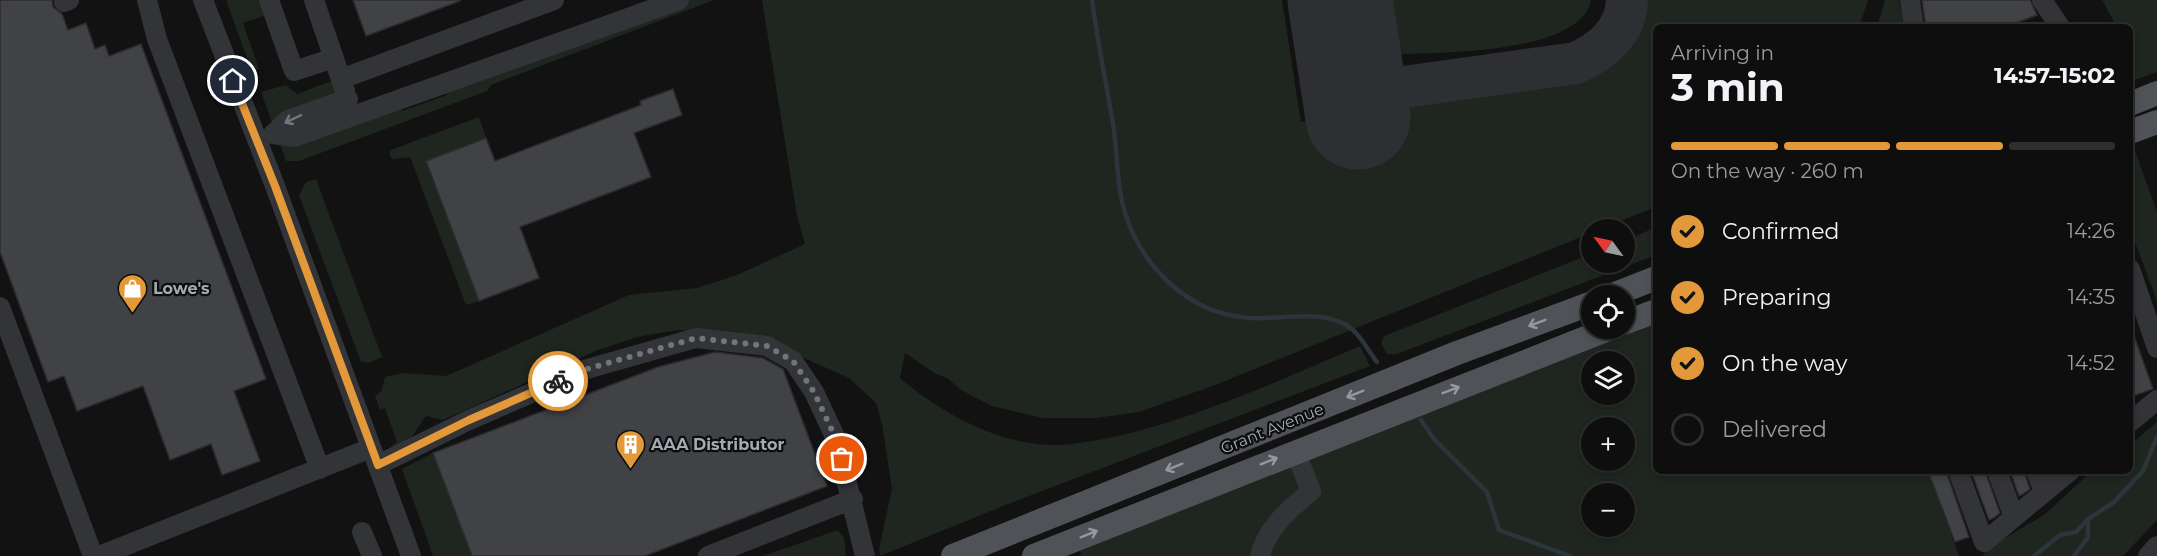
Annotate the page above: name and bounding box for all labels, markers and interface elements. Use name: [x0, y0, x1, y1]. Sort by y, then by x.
text: Arriving in: [1671, 41, 1774, 65]
pin: [207, 55, 258, 106]
text: 14:57–15:02: [1994, 62, 2115, 89]
text: 3 min: [1671, 63, 1785, 111]
icon: home: [216, 64, 249, 97]
one-way arrow: [285, 114, 303, 126]
text: On the way · 260 m: [1671, 159, 1864, 183]
icon: check: [1671, 215, 1704, 248]
text: Confirmed: [1722, 218, 1839, 245]
north arrow: [1581, 219, 1635, 273]
map controls: [1581, 219, 1635, 537]
text: 14:26: [2067, 219, 2115, 243]
shop icon: Lowe's: [116, 272, 148, 314]
place label: Lowe's: [153, 279, 210, 298]
icon: check: [1671, 281, 1704, 314]
text: Preparing: [1722, 284, 1831, 311]
button: locate: [1581, 285, 1635, 339]
text: 14:35: [2068, 285, 2115, 309]
one-way arrow: [1528, 318, 1547, 329]
icon: check: [1671, 347, 1704, 380]
text: On the way: [1722, 350, 1847, 377]
courier: [528, 351, 588, 411]
button: layers: [1581, 351, 1635, 405]
text: 14:52: [2068, 351, 2115, 375]
icon: bike: [542, 365, 575, 398]
one-way arrow: [1441, 384, 1460, 395]
one-way arrow: [1346, 389, 1365, 400]
street label: Grant Avenue: [1218, 399, 1326, 458]
text: Delivered: [1722, 416, 1827, 443]
button: +: [1581, 417, 1635, 471]
building icon: AAA Distributor: [614, 428, 646, 470]
pin: [816, 433, 867, 484]
place label: AAA Distributor: [650, 435, 784, 454]
icon: bag: [825, 442, 858, 475]
one-way arrow: [1260, 455, 1278, 466]
one-way arrow: [1166, 462, 1184, 473]
button: −: [1581, 483, 1635, 537]
one-way arrow: [1079, 528, 1097, 539]

